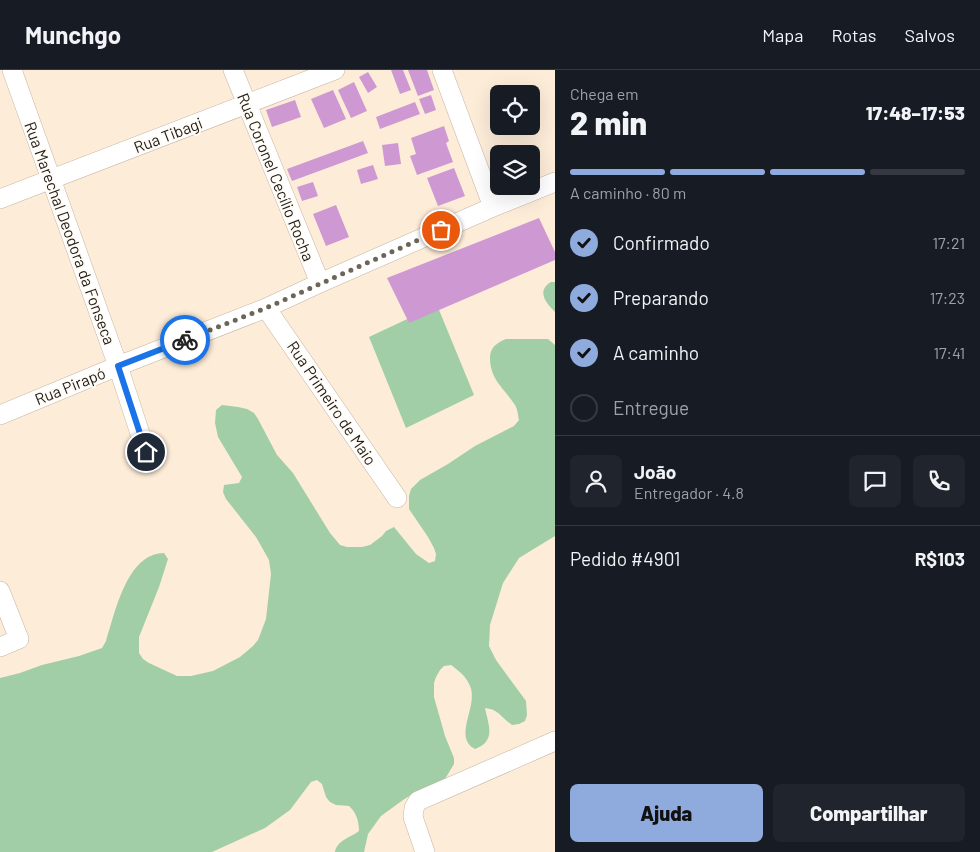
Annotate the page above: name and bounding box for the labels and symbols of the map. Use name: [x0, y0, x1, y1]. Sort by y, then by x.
street label: Rua Coronel Cecílio Rocha: [234, 90, 319, 264]
street label: Rua Tibagi: [131, 113, 205, 156]
street label: Rua Marechal Deodora da Fonseca: [21, 119, 120, 347]
pin: [420, 209, 462, 251]
courier: [160, 315, 210, 365]
street label: Rua Primeiro de Maio: [284, 337, 381, 468]
street label: Rua Pirapó: [32, 363, 108, 408]
pin: [125, 431, 167, 473]

